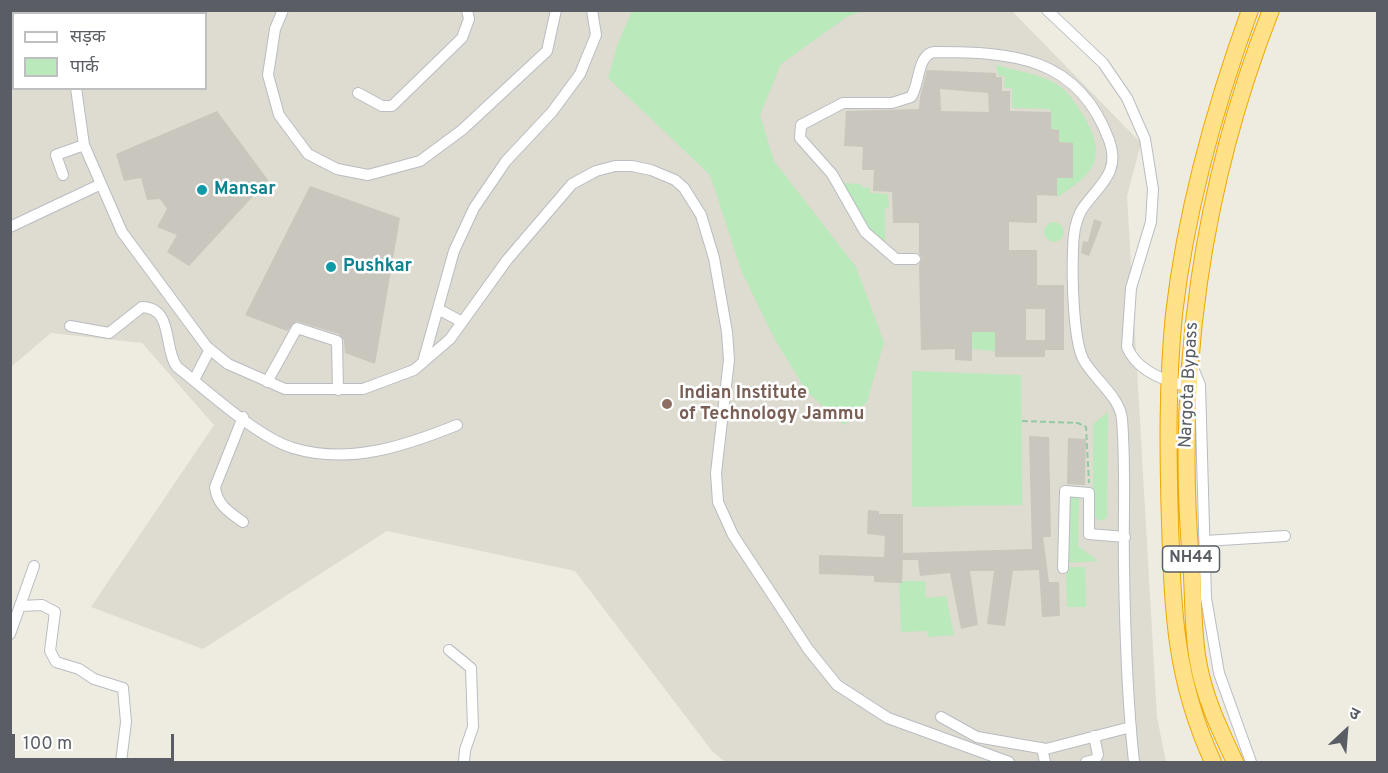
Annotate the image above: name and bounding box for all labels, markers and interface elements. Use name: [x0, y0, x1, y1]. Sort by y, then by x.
legend: [12, 12, 207, 90]
text: सड़क: [70, 26, 106, 49]
text: पार्क: [70, 56, 99, 79]
place label: Mansar: [214, 179, 276, 201]
marker: Mansar: [195, 183, 209, 197]
place label: Pushkar: [343, 256, 412, 278]
marker: Pushkar: [324, 260, 338, 274]
street label: Nargota Bypass: [1176, 321, 1204, 449]
place label: Indian Institute of Technology Jammu: [679, 383, 864, 426]
marker: Indian Institute of Technology Jammu: [660, 397, 674, 411]
road number: NH44: [1162, 546, 1220, 572]
north arrow: [1316, 701, 1376, 761]
text: उ: [1345, 704, 1362, 726]
scale bar: [15, 722, 177, 760]
text: 100 m: [23, 733, 72, 756]

